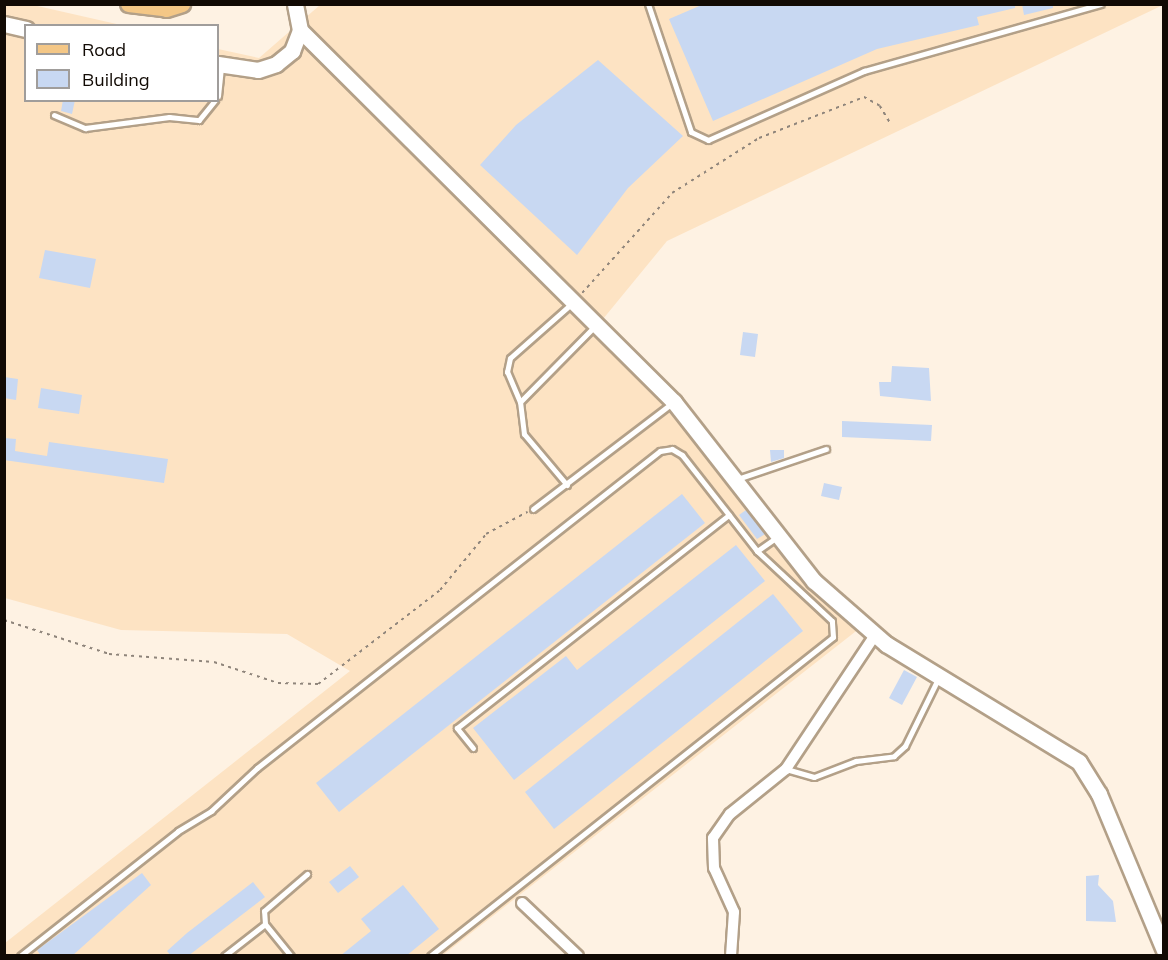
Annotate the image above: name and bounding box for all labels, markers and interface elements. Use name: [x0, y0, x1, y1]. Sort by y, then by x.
legend: [24, 24, 219, 102]
text: Road: [82, 38, 126, 61]
text: Building: [82, 68, 150, 91]

